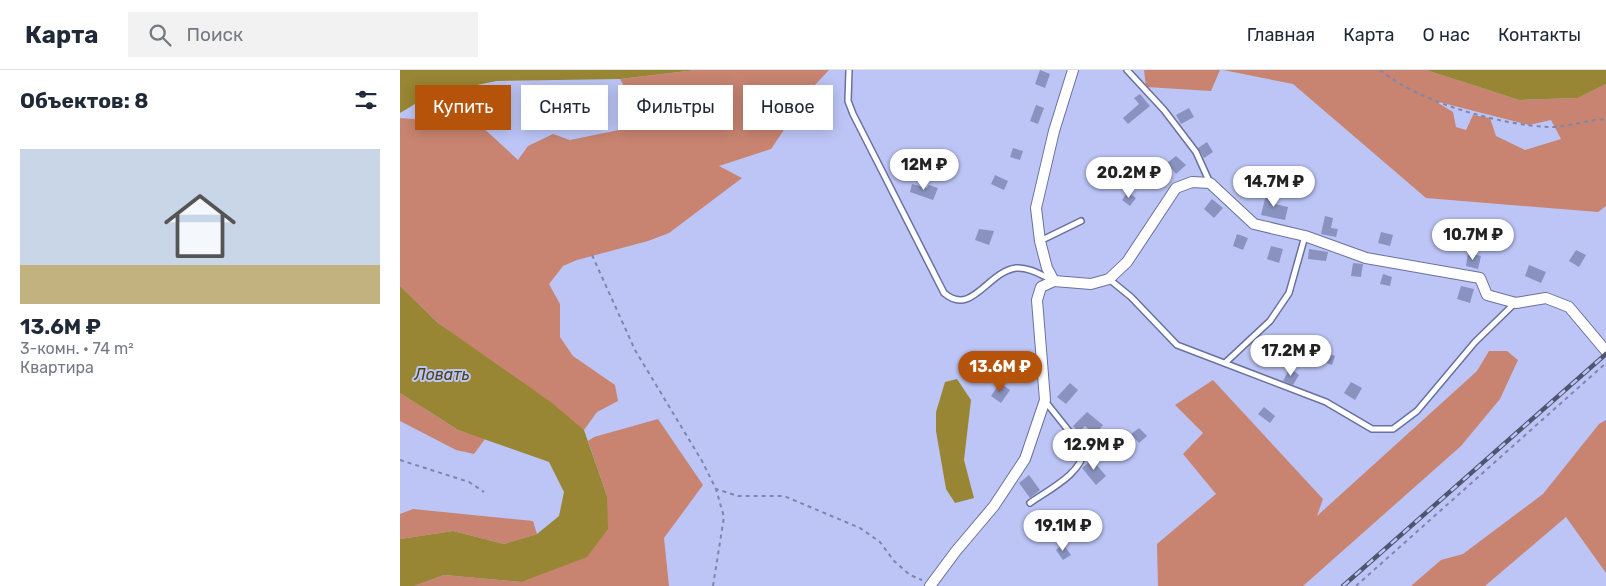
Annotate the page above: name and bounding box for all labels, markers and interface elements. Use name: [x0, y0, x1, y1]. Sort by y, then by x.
search box: [128, 12, 478, 57]
text: Карта: [25, 21, 98, 49]
icon: search: [146, 21, 174, 49]
text: Поиск: [186, 23, 243, 46]
text: Главная: [1247, 24, 1315, 46]
text: Карта: [1343, 24, 1395, 46]
text: О нас: [1423, 24, 1470, 46]
text: Контакты: [1498, 24, 1581, 46]
chip: Купить: [415, 85, 511, 130]
chip: Снять: [521, 85, 608, 130]
chip: Фильтры: [618, 85, 733, 130]
chip: Новое: [743, 85, 833, 130]
icon: filters: [352, 86, 380, 114]
text: Объектов: 8: [20, 88, 149, 113]
pin: 12M ₽: [889, 148, 959, 191]
text: 12M ₽: [901, 155, 947, 174]
pin: 20.2M ₽: [1083, 156, 1175, 199]
text: 20.2M ₽: [1097, 163, 1161, 182]
pin: 14.7M ₽: [1228, 166, 1320, 208]
text: 14.7M ₽: [1244, 172, 1304, 191]
icon: home: [155, 181, 245, 271]
pin: 10.7M ₽: [1427, 218, 1519, 261]
text: 10.7M ₽: [1443, 225, 1503, 244]
text: 13.6M ₽: [20, 314, 101, 339]
pin: 17.2M ₽: [1245, 334, 1337, 377]
text: 3-комн. · 74 m²: [20, 339, 134, 358]
text: 17.2M ₽: [1261, 341, 1321, 360]
pin: 13.6M ₽: [954, 350, 1046, 393]
text: 13.6M ₽: [969, 357, 1031, 376]
text: Квартира: [20, 358, 94, 377]
water label: Ловать: [414, 365, 469, 384]
pin: 12.9M ₽: [1048, 428, 1140, 471]
text: 12.9M ₽: [1064, 435, 1124, 454]
pin: 19.1M ₽: [1017, 510, 1109, 552]
text: 19.1M ₽: [1034, 516, 1092, 535]

